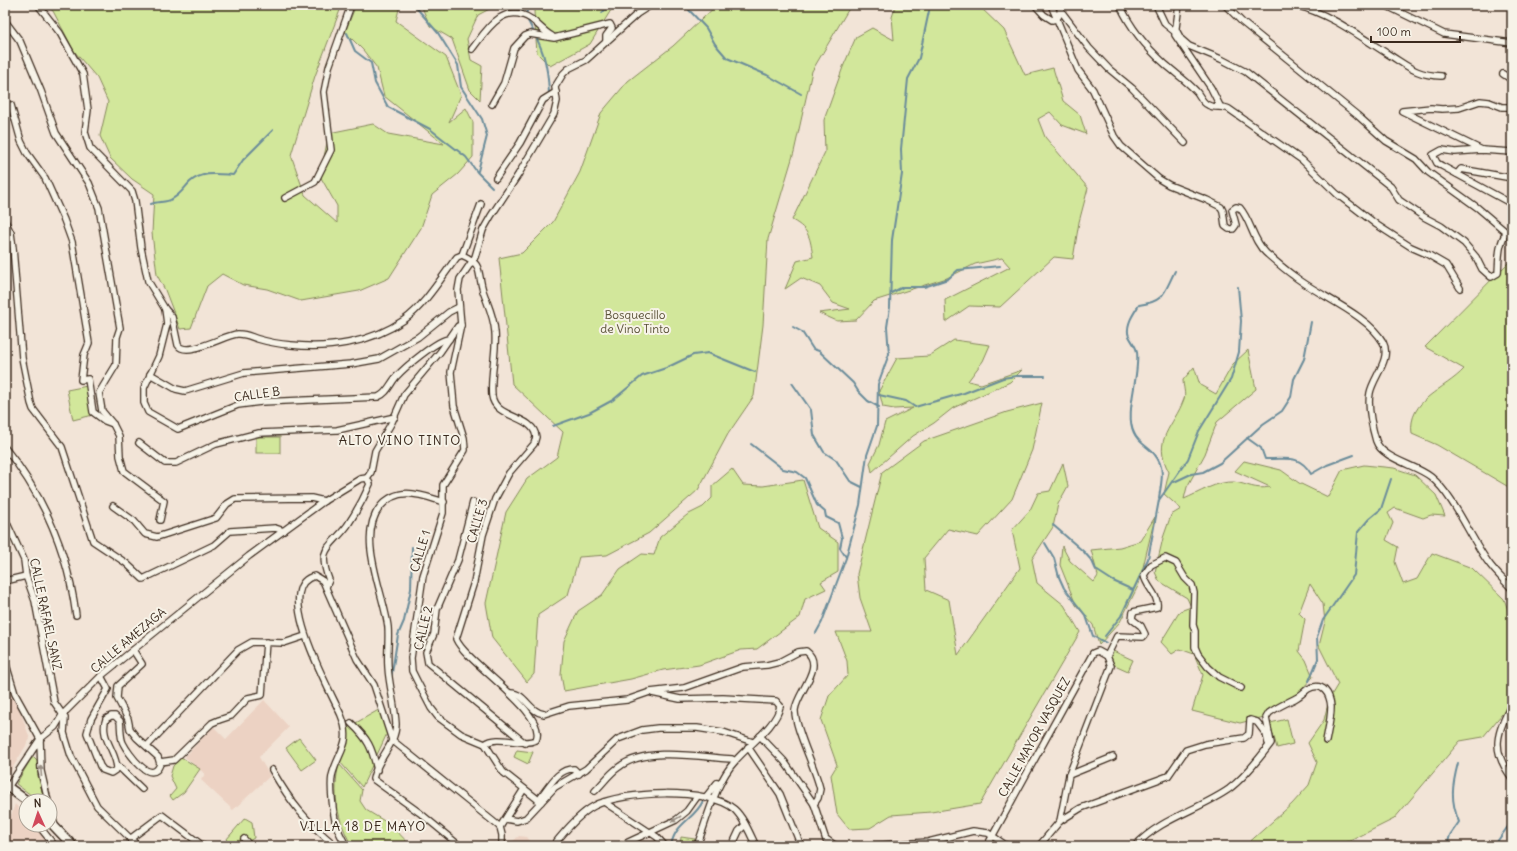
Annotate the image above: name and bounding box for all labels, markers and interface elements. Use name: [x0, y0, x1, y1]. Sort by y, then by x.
scale bar: [1371, 18, 1460, 44]
text: 100 m: [1377, 24, 1411, 39]
park label: Bosquecillo de Vino Tinto: [600, 307, 670, 336]
street label: CALLE B: [233, 383, 281, 405]
district label: ALTO VINO TINTO: [339, 432, 461, 449]
street label: CALLE 3: [464, 497, 491, 545]
street label: CALLE 1: [406, 528, 434, 574]
street label: CALLE RAFAEL SANZ: [27, 557, 65, 671]
street label: CALLE AMEZAGA: [87, 604, 169, 676]
street label: CALLE 2: [411, 604, 435, 652]
street label: CALLE MAYOR VASQUEZ: [995, 674, 1073, 799]
one-way arrow: [38, 765, 45, 777]
north arrow: [18, 793, 58, 833]
text: N: [33, 796, 42, 810]
one-way arrow: [670, 815, 682, 822]
district label: VILLA 18 DE MAYO: [300, 818, 426, 835]

